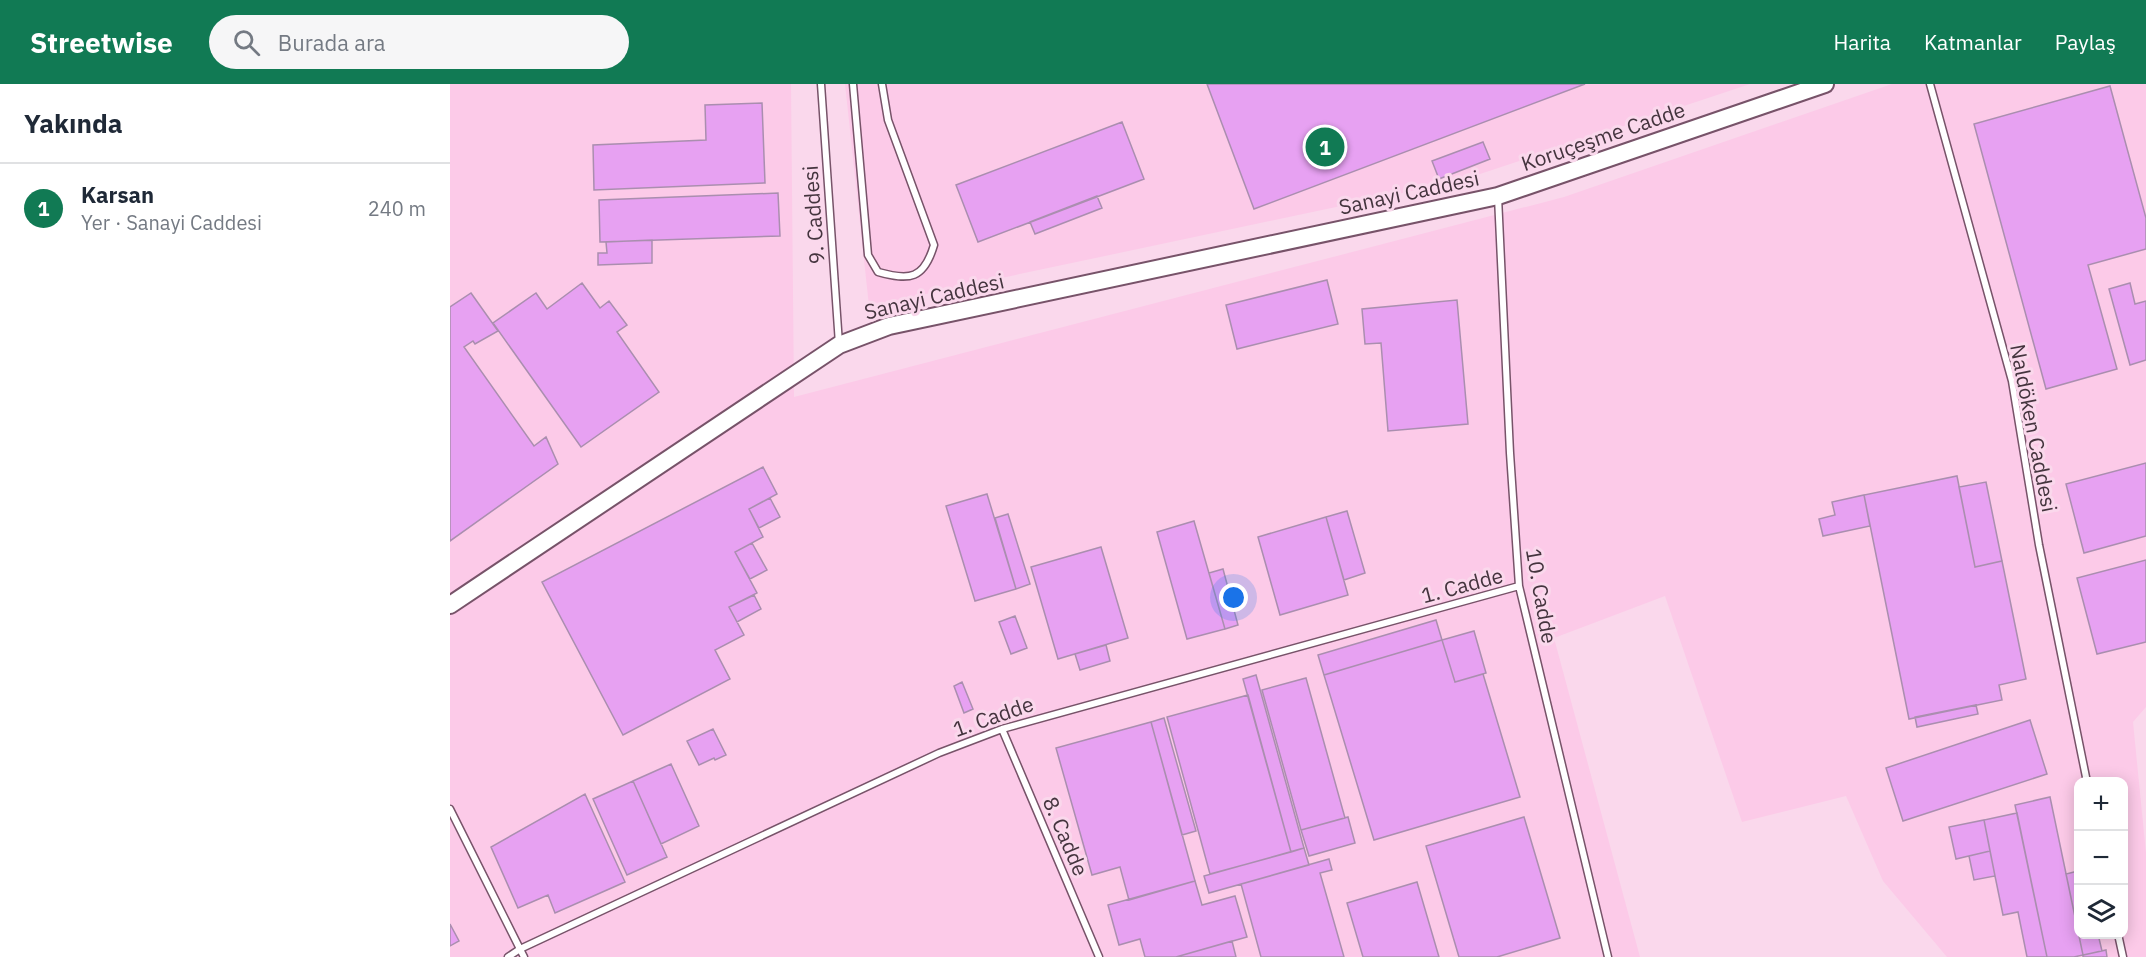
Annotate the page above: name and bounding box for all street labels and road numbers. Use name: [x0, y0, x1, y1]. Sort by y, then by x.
street label: Koruçeşme Cadde: [1517, 95, 1689, 177]
street label: Sanayi Caddesi: [1336, 163, 1482, 221]
street label: 9. Caddesi: [796, 165, 830, 265]
street label: Sanayi Caddesi: [861, 266, 1007, 326]
street label: Naldöken Caddesi: [2004, 342, 2064, 514]
street label: 10. Cadde: [1520, 546, 1564, 646]
street label: 1. Cadde: [1418, 561, 1506, 609]
street label: 1. Cadde: [949, 689, 1037, 743]
street label: 8. Cadde: [1037, 792, 1095, 880]

